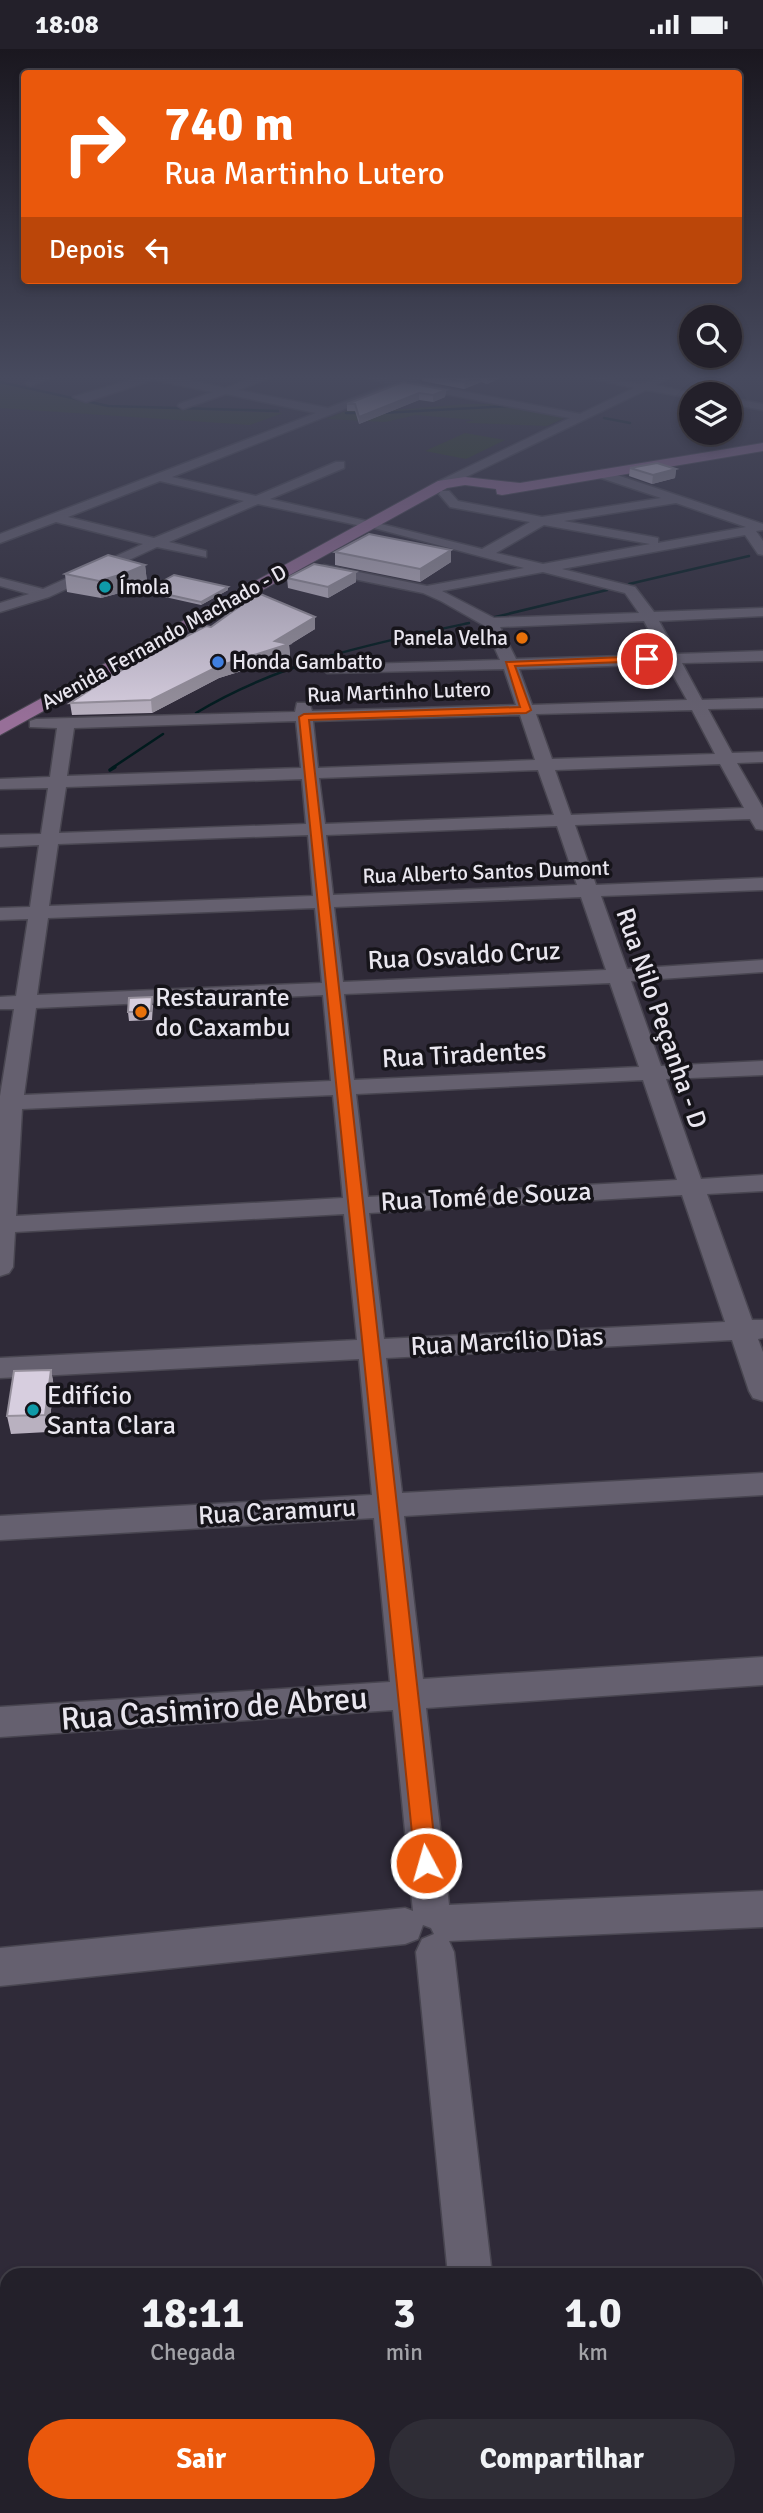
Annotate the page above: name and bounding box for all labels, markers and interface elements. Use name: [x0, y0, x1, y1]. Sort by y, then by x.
text: 18:08: [35, 9, 99, 41]
text: 740 m: [164, 94, 294, 154]
icon: right: [49, 98, 140, 189]
text: Rua Martinho Lutero: [164, 154, 445, 193]
icon: left: [139, 231, 177, 269]
text: Depois: [49, 234, 125, 266]
map controls: [679, 305, 742, 445]
button: search: [679, 305, 742, 368]
button: layers: [679, 382, 742, 445]
street label: Avenida Fernando Machado - D: [37, 559, 291, 715]
place label: Ímola: [119, 574, 170, 600]
marker: Ímola: [97, 579, 113, 595]
place label: Panela Velha: [393, 625, 508, 651]
pin: [617, 629, 677, 689]
marker: Panela Velha: [514, 630, 530, 646]
icon: arrive: [628, 640, 666, 678]
place label: Honda Gambatto: [232, 649, 383, 675]
marker: Honda Gambatto: [210, 654, 226, 670]
street label: Rua Martinho Lutero: [307, 676, 491, 708]
street label: Rua Alberto Santos Dumont: [362, 855, 610, 889]
street label: Rua Nilo Peçanha - D: [608, 904, 714, 1133]
street label: Rua Osvaldo Cruz: [367, 935, 561, 977]
place label: Restaurante do Caxambu: [155, 982, 290, 1044]
marker: Restaurante do Caxambu: [133, 1004, 149, 1020]
street label: Rua Tiradentes: [381, 1035, 547, 1075]
street label: Rua Tomé de Souza: [380, 1175, 592, 1219]
street label: Rua Marcílio Dias: [410, 1321, 604, 1363]
place label: Edifício Santa Clara: [47, 1380, 176, 1442]
marker: Edifício Santa Clara: [25, 1402, 41, 1418]
street label: Rua Caramuru: [197, 1492, 357, 1532]
street label: Rua Casimiro de Abreu: [59, 1678, 369, 1739]
position arrow: [389, 1826, 463, 1900]
text: 18:11: [141, 2288, 244, 2339]
text: 3: [393, 2288, 416, 2339]
text: 1.0: [564, 2288, 622, 2339]
text: Chegada: [150, 2338, 236, 2367]
text: min: [386, 2338, 423, 2367]
text: km: [578, 2338, 608, 2367]
button: Sair: [28, 2419, 375, 2499]
button: Compartilhar: [389, 2419, 735, 2499]

